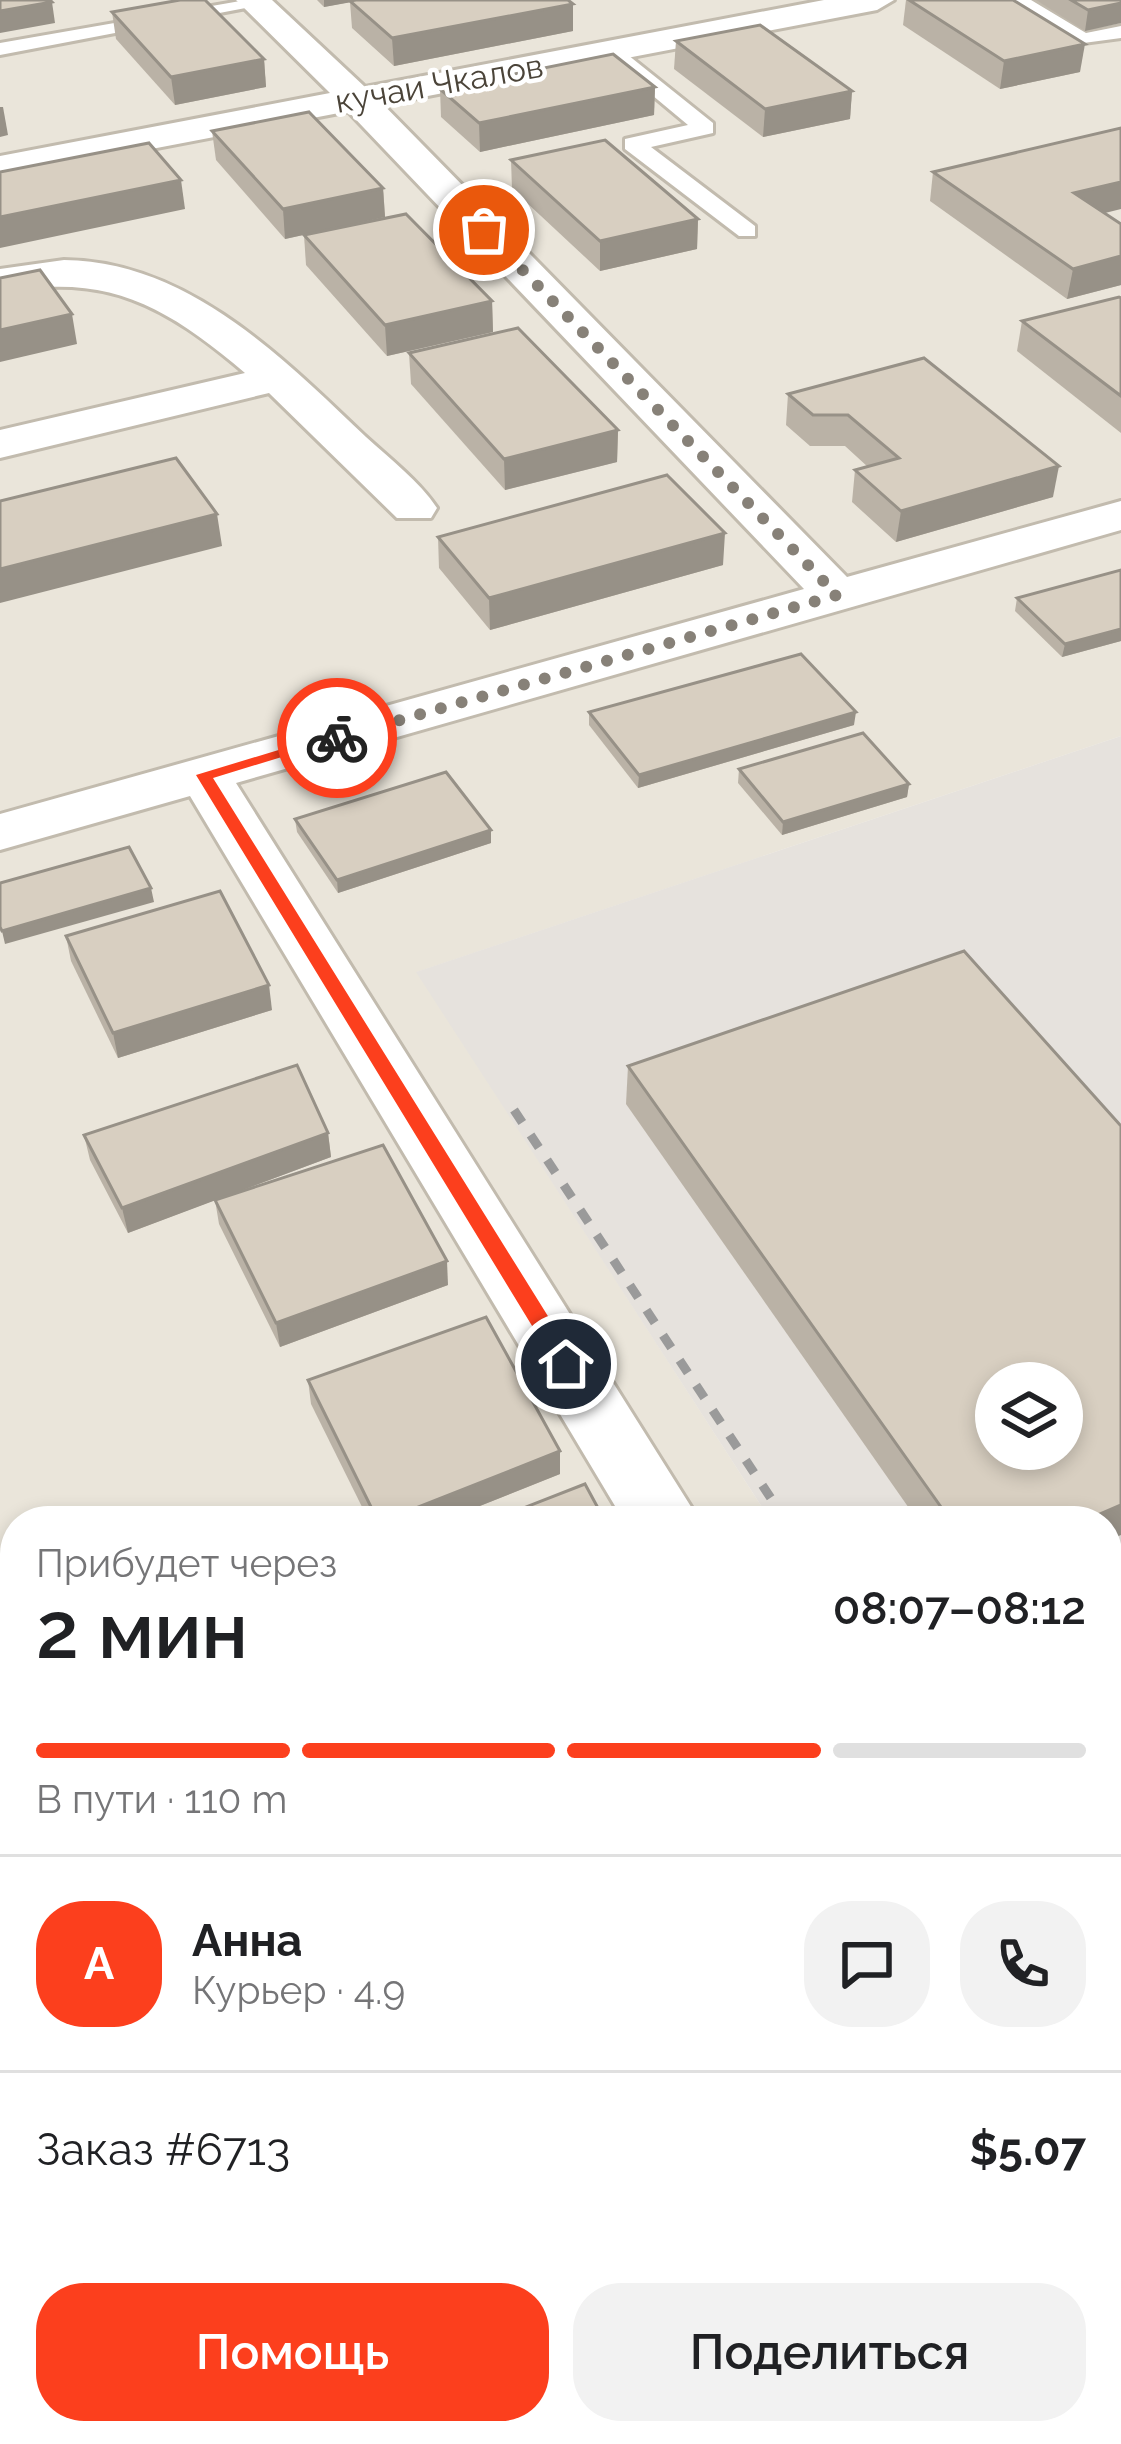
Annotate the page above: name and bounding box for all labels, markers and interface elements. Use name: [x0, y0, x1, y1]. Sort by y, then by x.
street label: кучаи Чкалов: [332, 46, 546, 121]
pin: [433, 179, 535, 281]
icon: bag: [451, 197, 517, 263]
courier: [277, 678, 397, 798]
icon: bike: [304, 705, 370, 771]
pin: [515, 1313, 617, 1415]
icon: home: [533, 1331, 599, 1397]
map controls: [975, 1362, 1083, 1470]
button: layers: [975, 1362, 1083, 1470]
text: Прибудет через: [36, 1540, 337, 1586]
text: 08:07–08:12: [833, 1582, 1086, 1635]
text: 2 мин: [36, 1585, 248, 1676]
text: В пути · 110 m: [36, 1776, 287, 1822]
button: chat: [804, 1901, 930, 2027]
button: phone: [960, 1901, 1086, 2027]
text: Анна: [192, 1914, 302, 1967]
text: А: [84, 1937, 114, 1990]
text: Курьер · 4.9: [192, 1967, 405, 2013]
text: Заказ #6713: [36, 2123, 290, 2176]
text: $5.07: [970, 2123, 1086, 2176]
button: Помощь: [36, 2283, 549, 2421]
button: Поделиться: [573, 2283, 1086, 2421]

